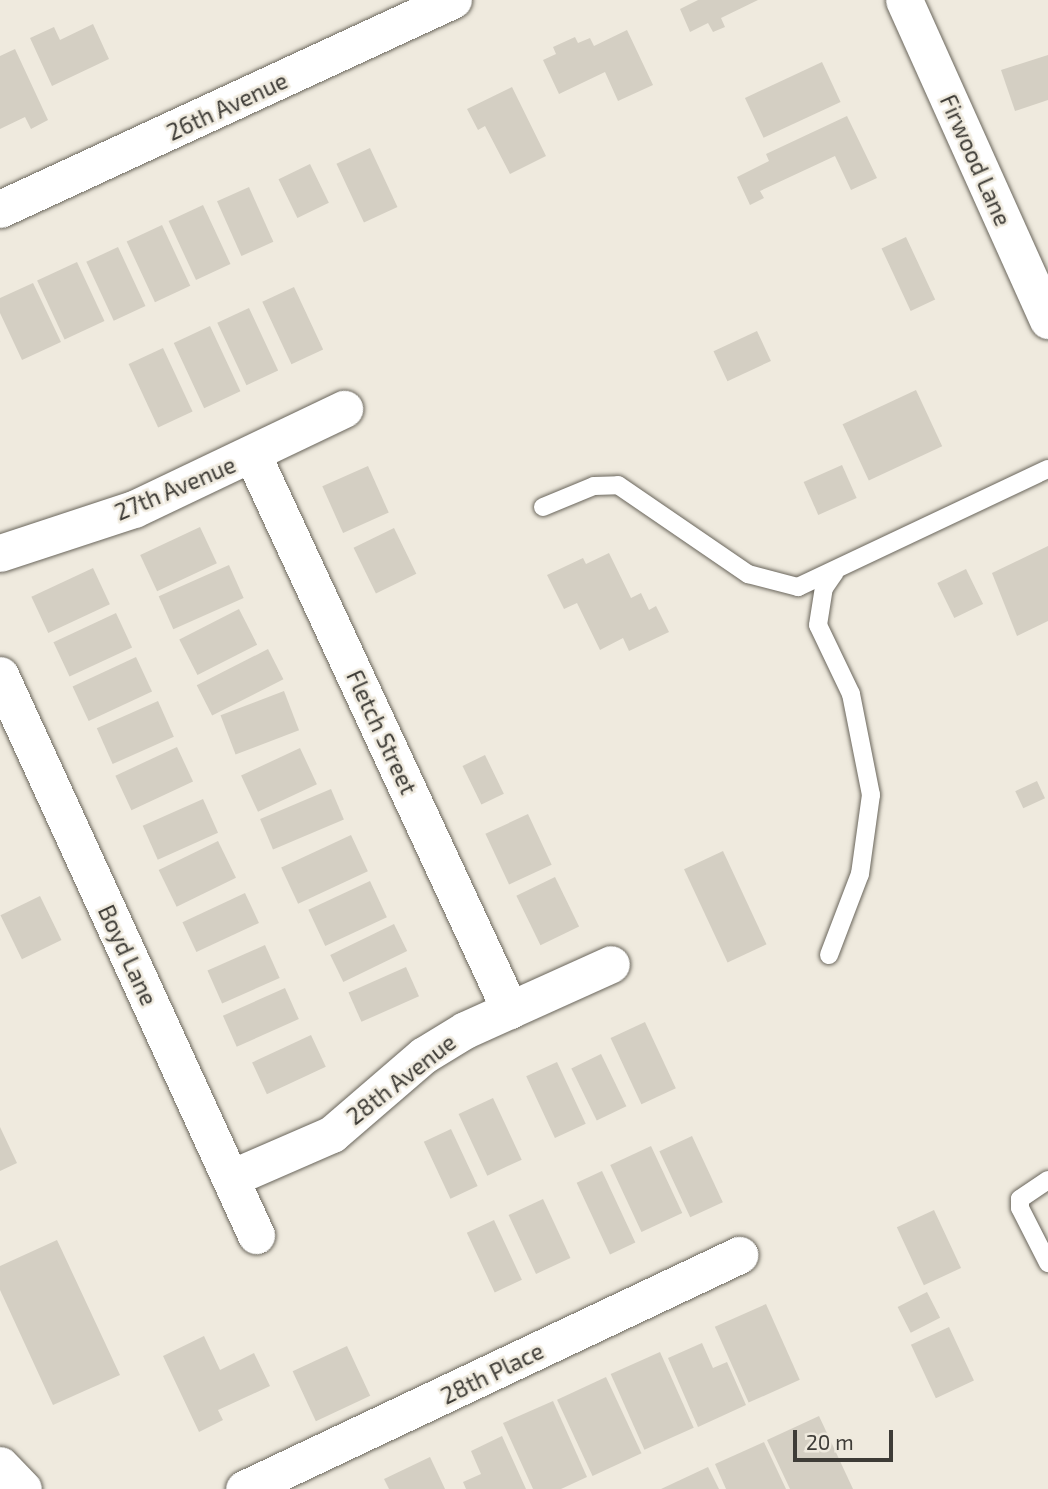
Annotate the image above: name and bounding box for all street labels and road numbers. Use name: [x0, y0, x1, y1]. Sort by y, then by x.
street label: 26th Avenue: [162, 66, 292, 146]
street label: Firwood Lane: [935, 90, 1017, 230]
street label: 27th Avenue: [110, 450, 240, 526]
street label: Fletch Street: [341, 665, 423, 799]
street label: Boyd Lane: [93, 900, 163, 1010]
street label: 28th Avenue: [341, 1028, 461, 1130]
street label: 28th Place: [436, 1336, 548, 1410]

